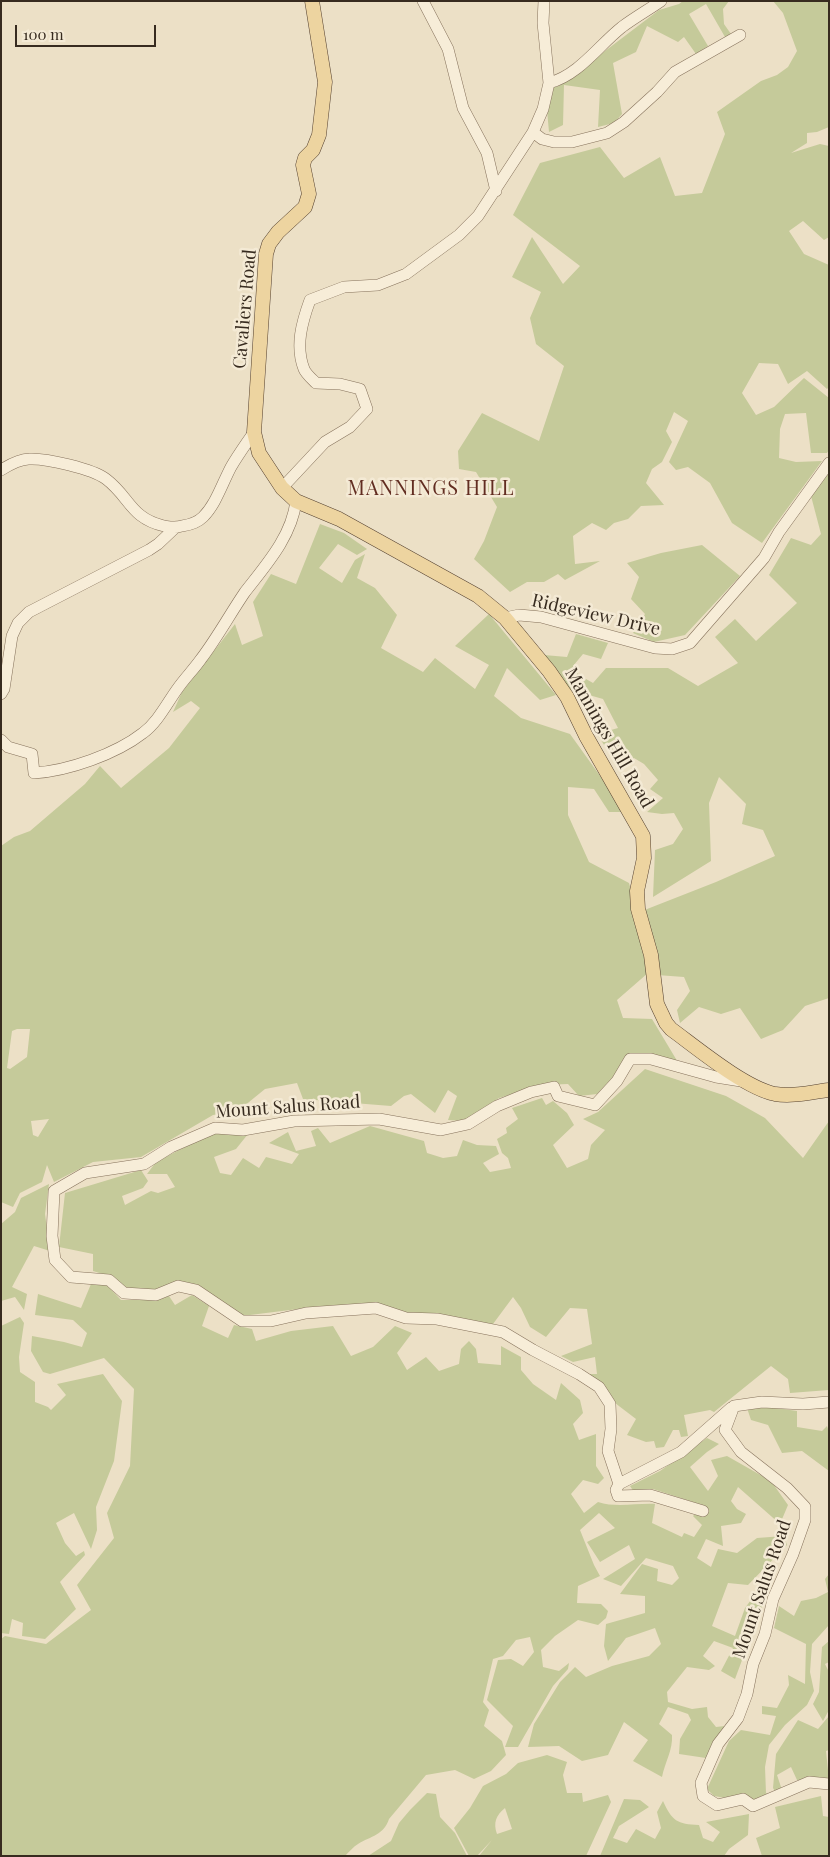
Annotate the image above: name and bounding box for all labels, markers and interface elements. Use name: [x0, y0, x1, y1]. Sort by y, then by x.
scale bar: [18, 15, 159, 47]
text: 100 m: [23, 24, 64, 44]
street label: Cavaliers Road: [229, 248, 261, 370]
district label: MANNINGS HILL: [346, 477, 516, 501]
street label: Ridgeview Drive: [530, 590, 662, 640]
street label: Mannings Hill Road: [560, 664, 658, 812]
street label: Mount Salus Road: [215, 1091, 361, 1123]
street label: Mount Salus Road: [728, 1517, 796, 1661]

